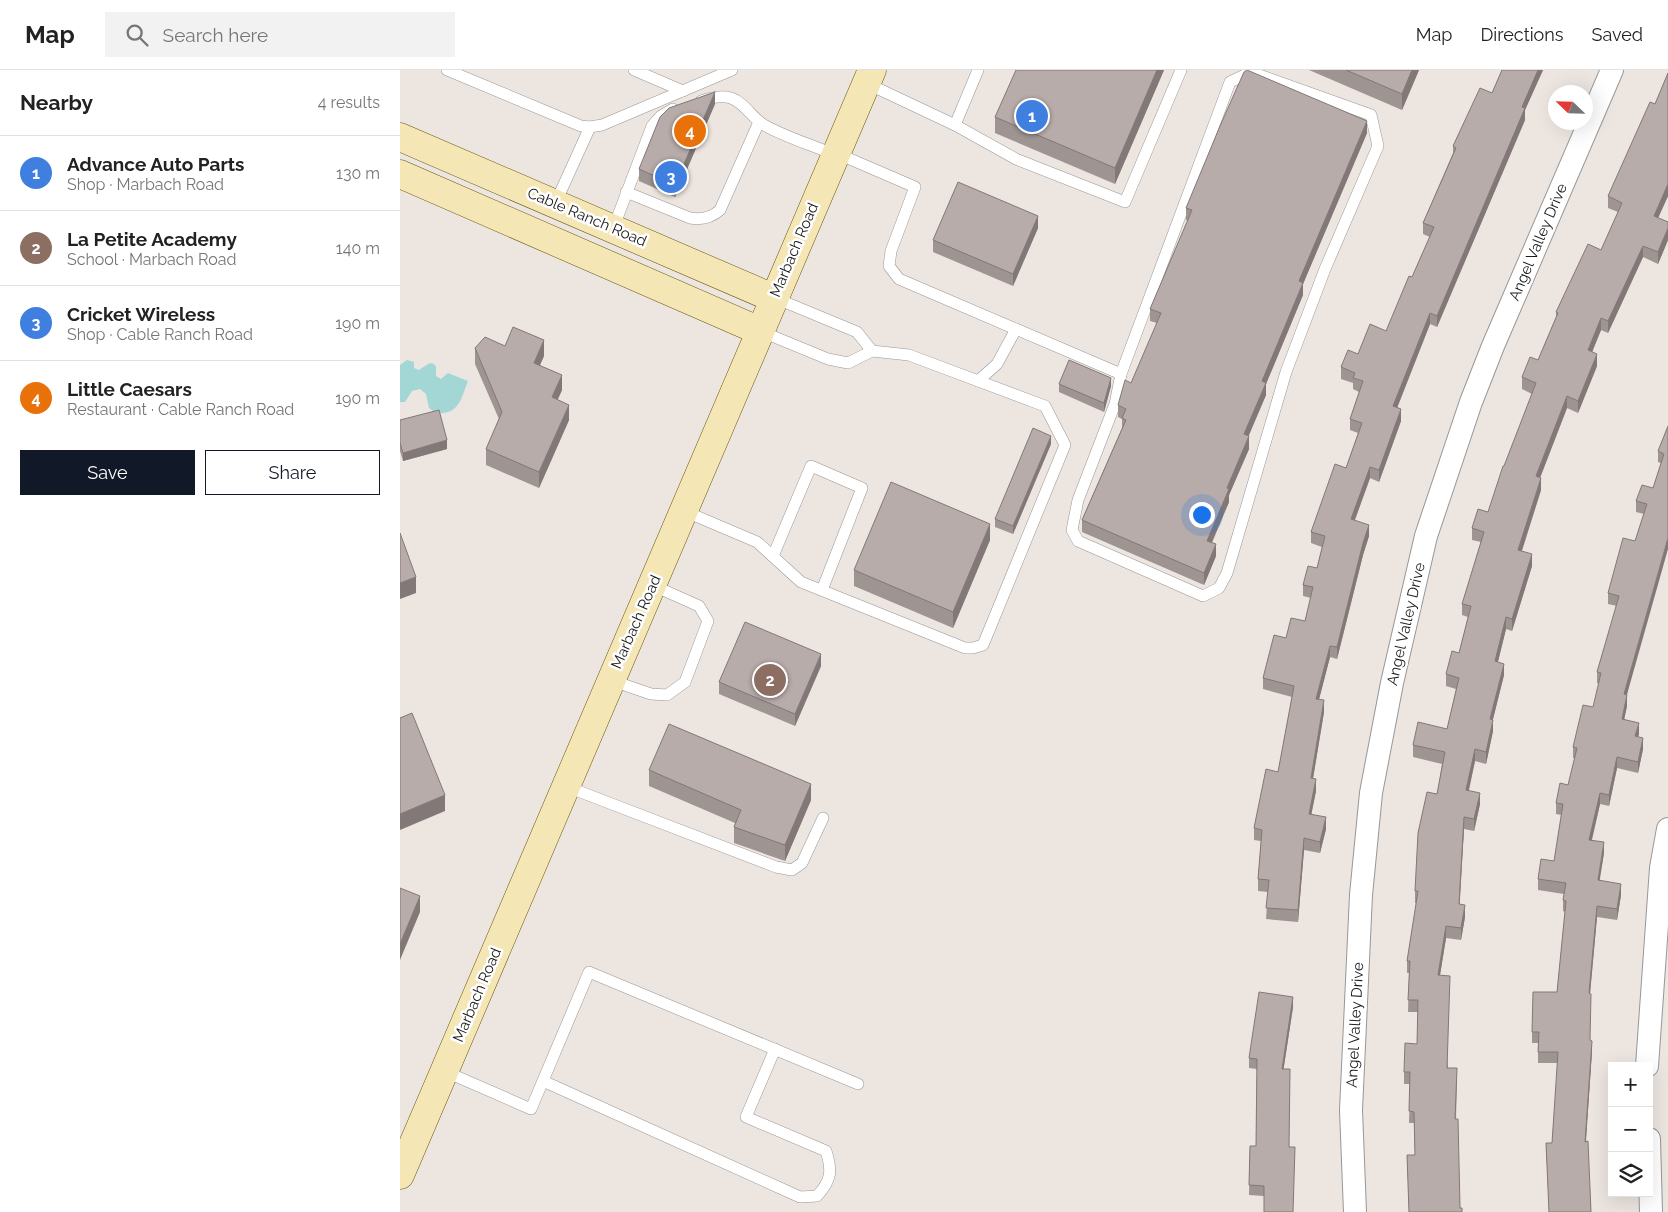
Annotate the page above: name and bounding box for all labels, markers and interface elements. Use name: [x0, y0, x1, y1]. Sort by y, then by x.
search box: [105, 12, 455, 57]
text: Map: [25, 20, 75, 49]
icon: search: [123, 21, 151, 49]
text: Search here: [163, 24, 268, 46]
text: Map: [1416, 24, 1452, 45]
text: Directions: [1480, 24, 1564, 45]
text: Saved: [1592, 24, 1643, 45]
north arrow: [1548, 85, 1593, 130]
text: Nearby: [20, 90, 93, 115]
text: 4 results: [318, 93, 380, 112]
pin: 1: [1016, 97, 1048, 135]
pin: 4: [674, 112, 706, 150]
text: Advance Auto Parts: [67, 153, 244, 175]
pin: 3: [655, 158, 687, 196]
text: 1: [32, 164, 40, 183]
text: 130 m: [336, 164, 380, 183]
text: Shop · Marbach Road: [67, 175, 224, 194]
street label: Angel Valley Drive: [1505, 181, 1571, 303]
street label: Cable Ranch Road: [525, 184, 649, 250]
street label: Marbach Road: [766, 200, 822, 300]
text: La Petite Academy: [67, 228, 237, 250]
text: 2: [31, 239, 41, 258]
text: 140 m: [336, 239, 380, 258]
text: School · Marbach Road: [67, 250, 236, 269]
text: Cricket Wireless: [67, 303, 215, 325]
text: 3: [32, 314, 40, 333]
text: 190 m: [335, 314, 380, 333]
text: Shop · Cable Ranch Road: [67, 325, 253, 344]
text: Little Caesars: [67, 378, 192, 400]
text: 4: [31, 389, 41, 408]
text: 190 m: [335, 389, 380, 408]
text: Restaurant · Cable Ranch Road: [67, 400, 294, 419]
button: Save: [20, 450, 195, 495]
button: Share: [205, 450, 380, 495]
your location: [1189, 502, 1215, 528]
street label: Angel Valley Drive: [1383, 561, 1429, 687]
street label: Marbach Road: [607, 572, 665, 672]
pin: 2: [754, 661, 786, 699]
street label: Marbach Road: [449, 945, 505, 1045]
street label: Angel Valley Drive: [1343, 962, 1367, 1088]
map controls: [1608, 1062, 1653, 1197]
button: +: [1608, 1062, 1653, 1107]
button: −: [1608, 1107, 1653, 1152]
button: layers: [1608, 1152, 1653, 1197]

